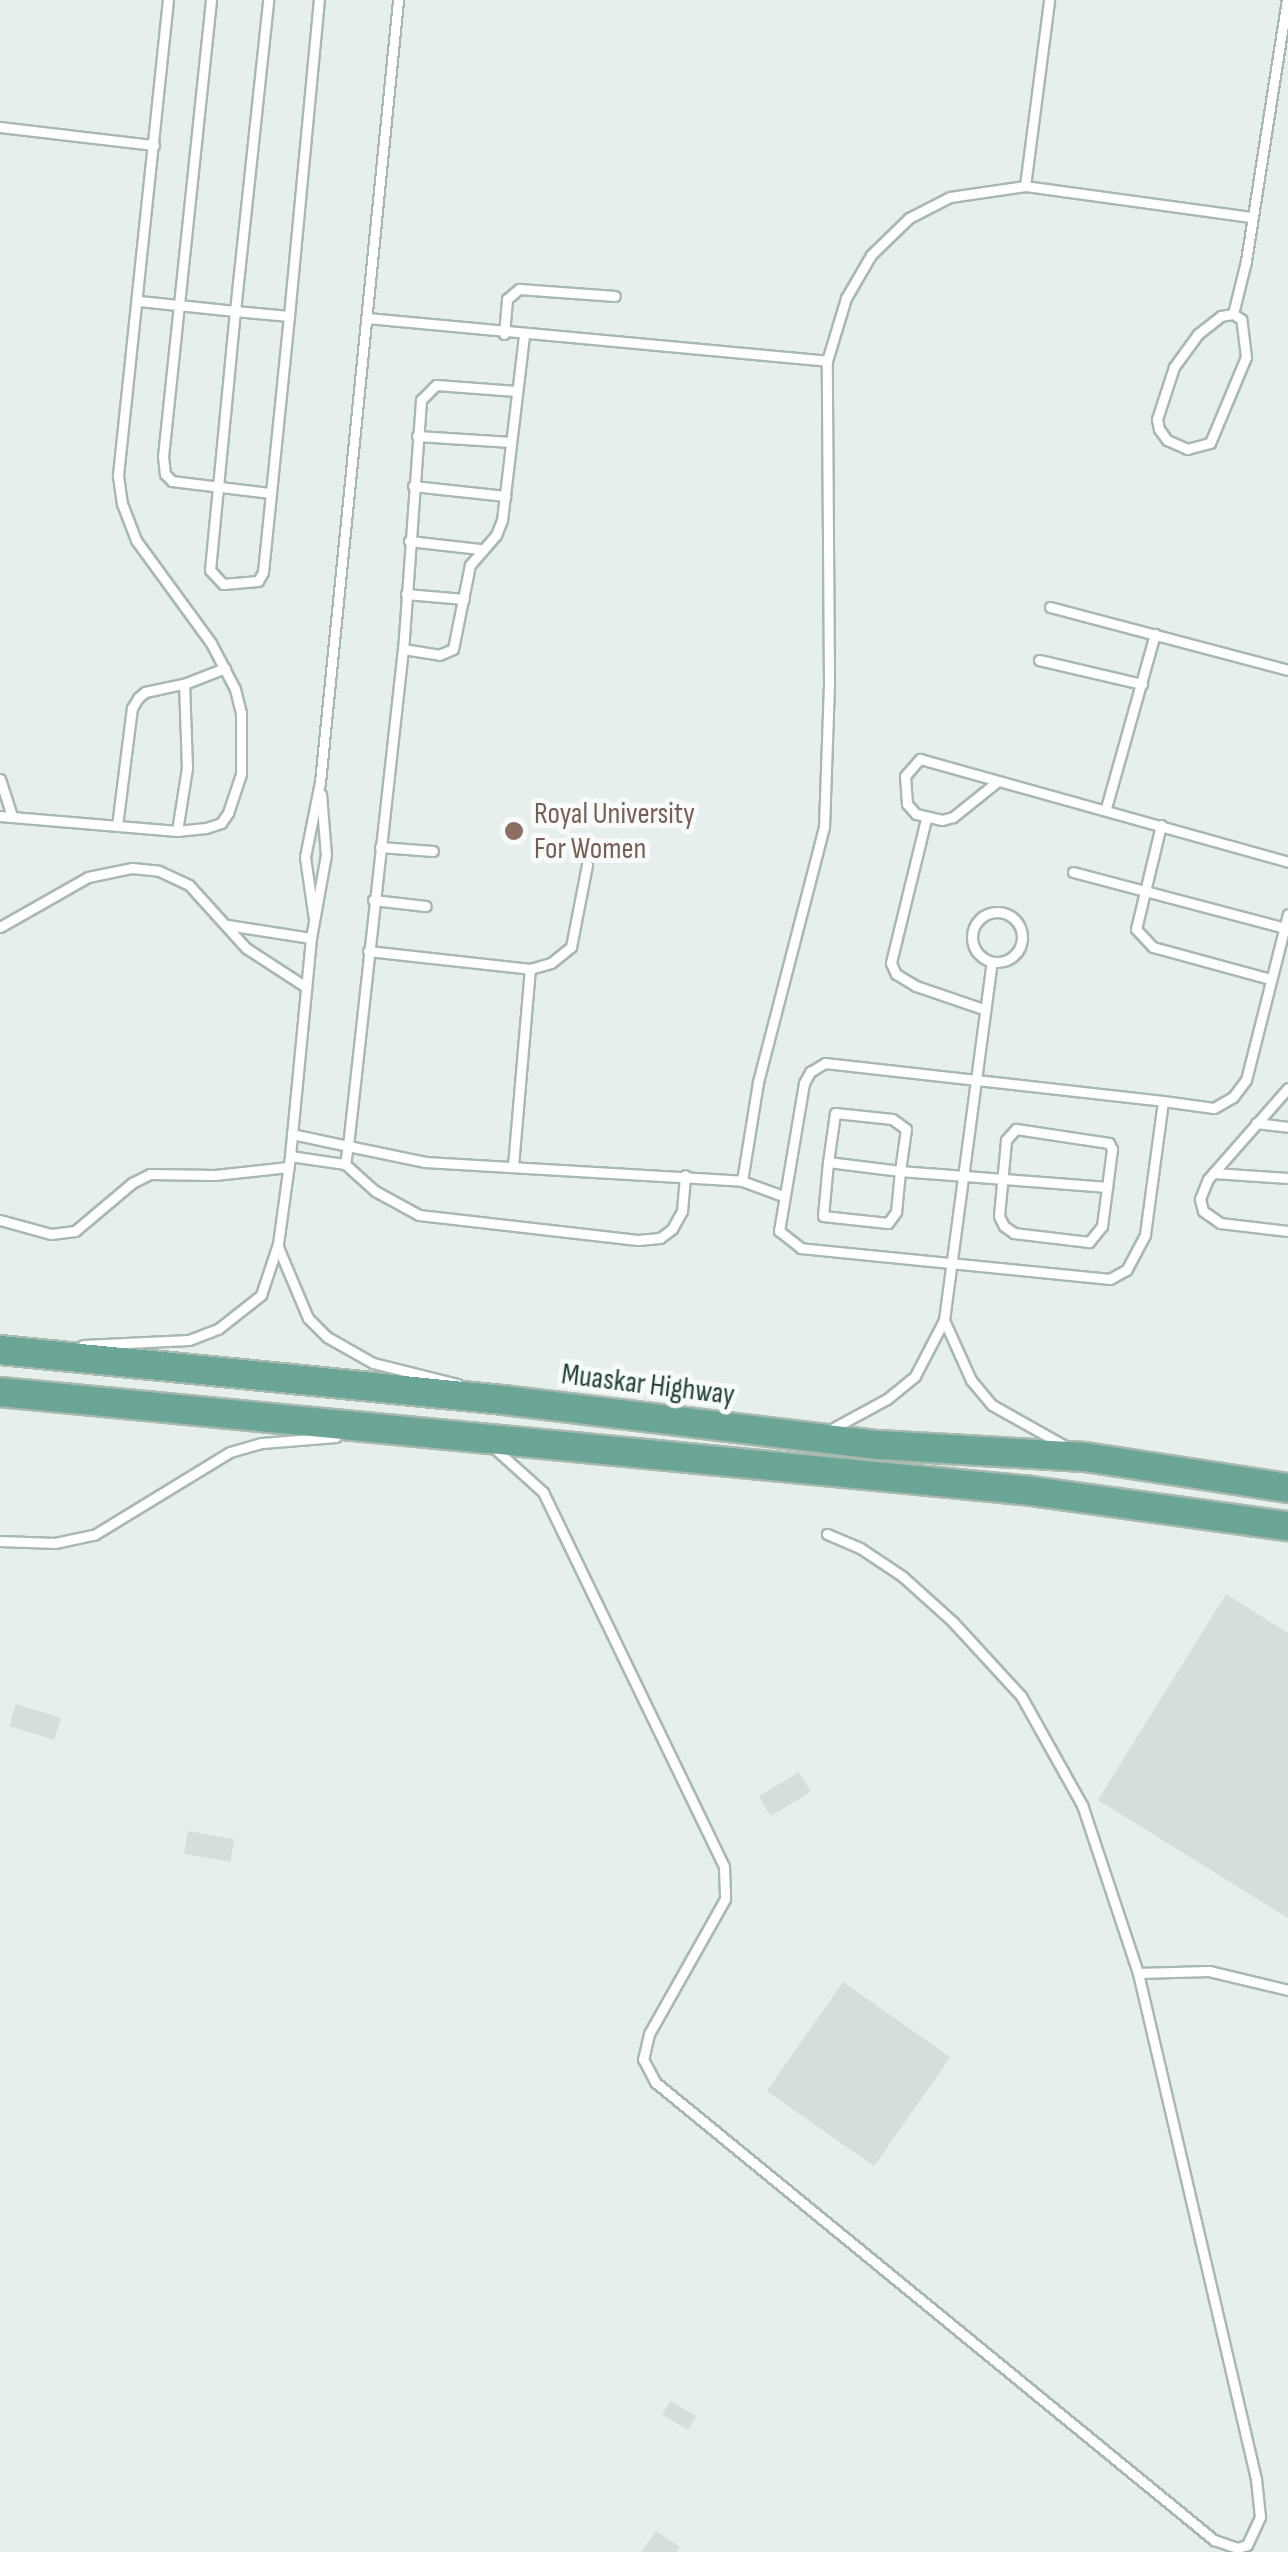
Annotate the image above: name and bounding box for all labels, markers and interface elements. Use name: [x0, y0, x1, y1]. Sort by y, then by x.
place label: Royal University For Women: [534, 796, 695, 866]
marker: Royal University For Women: [503, 820, 525, 842]
street label: Muaskar Highway: [559, 1357, 737, 1413]

